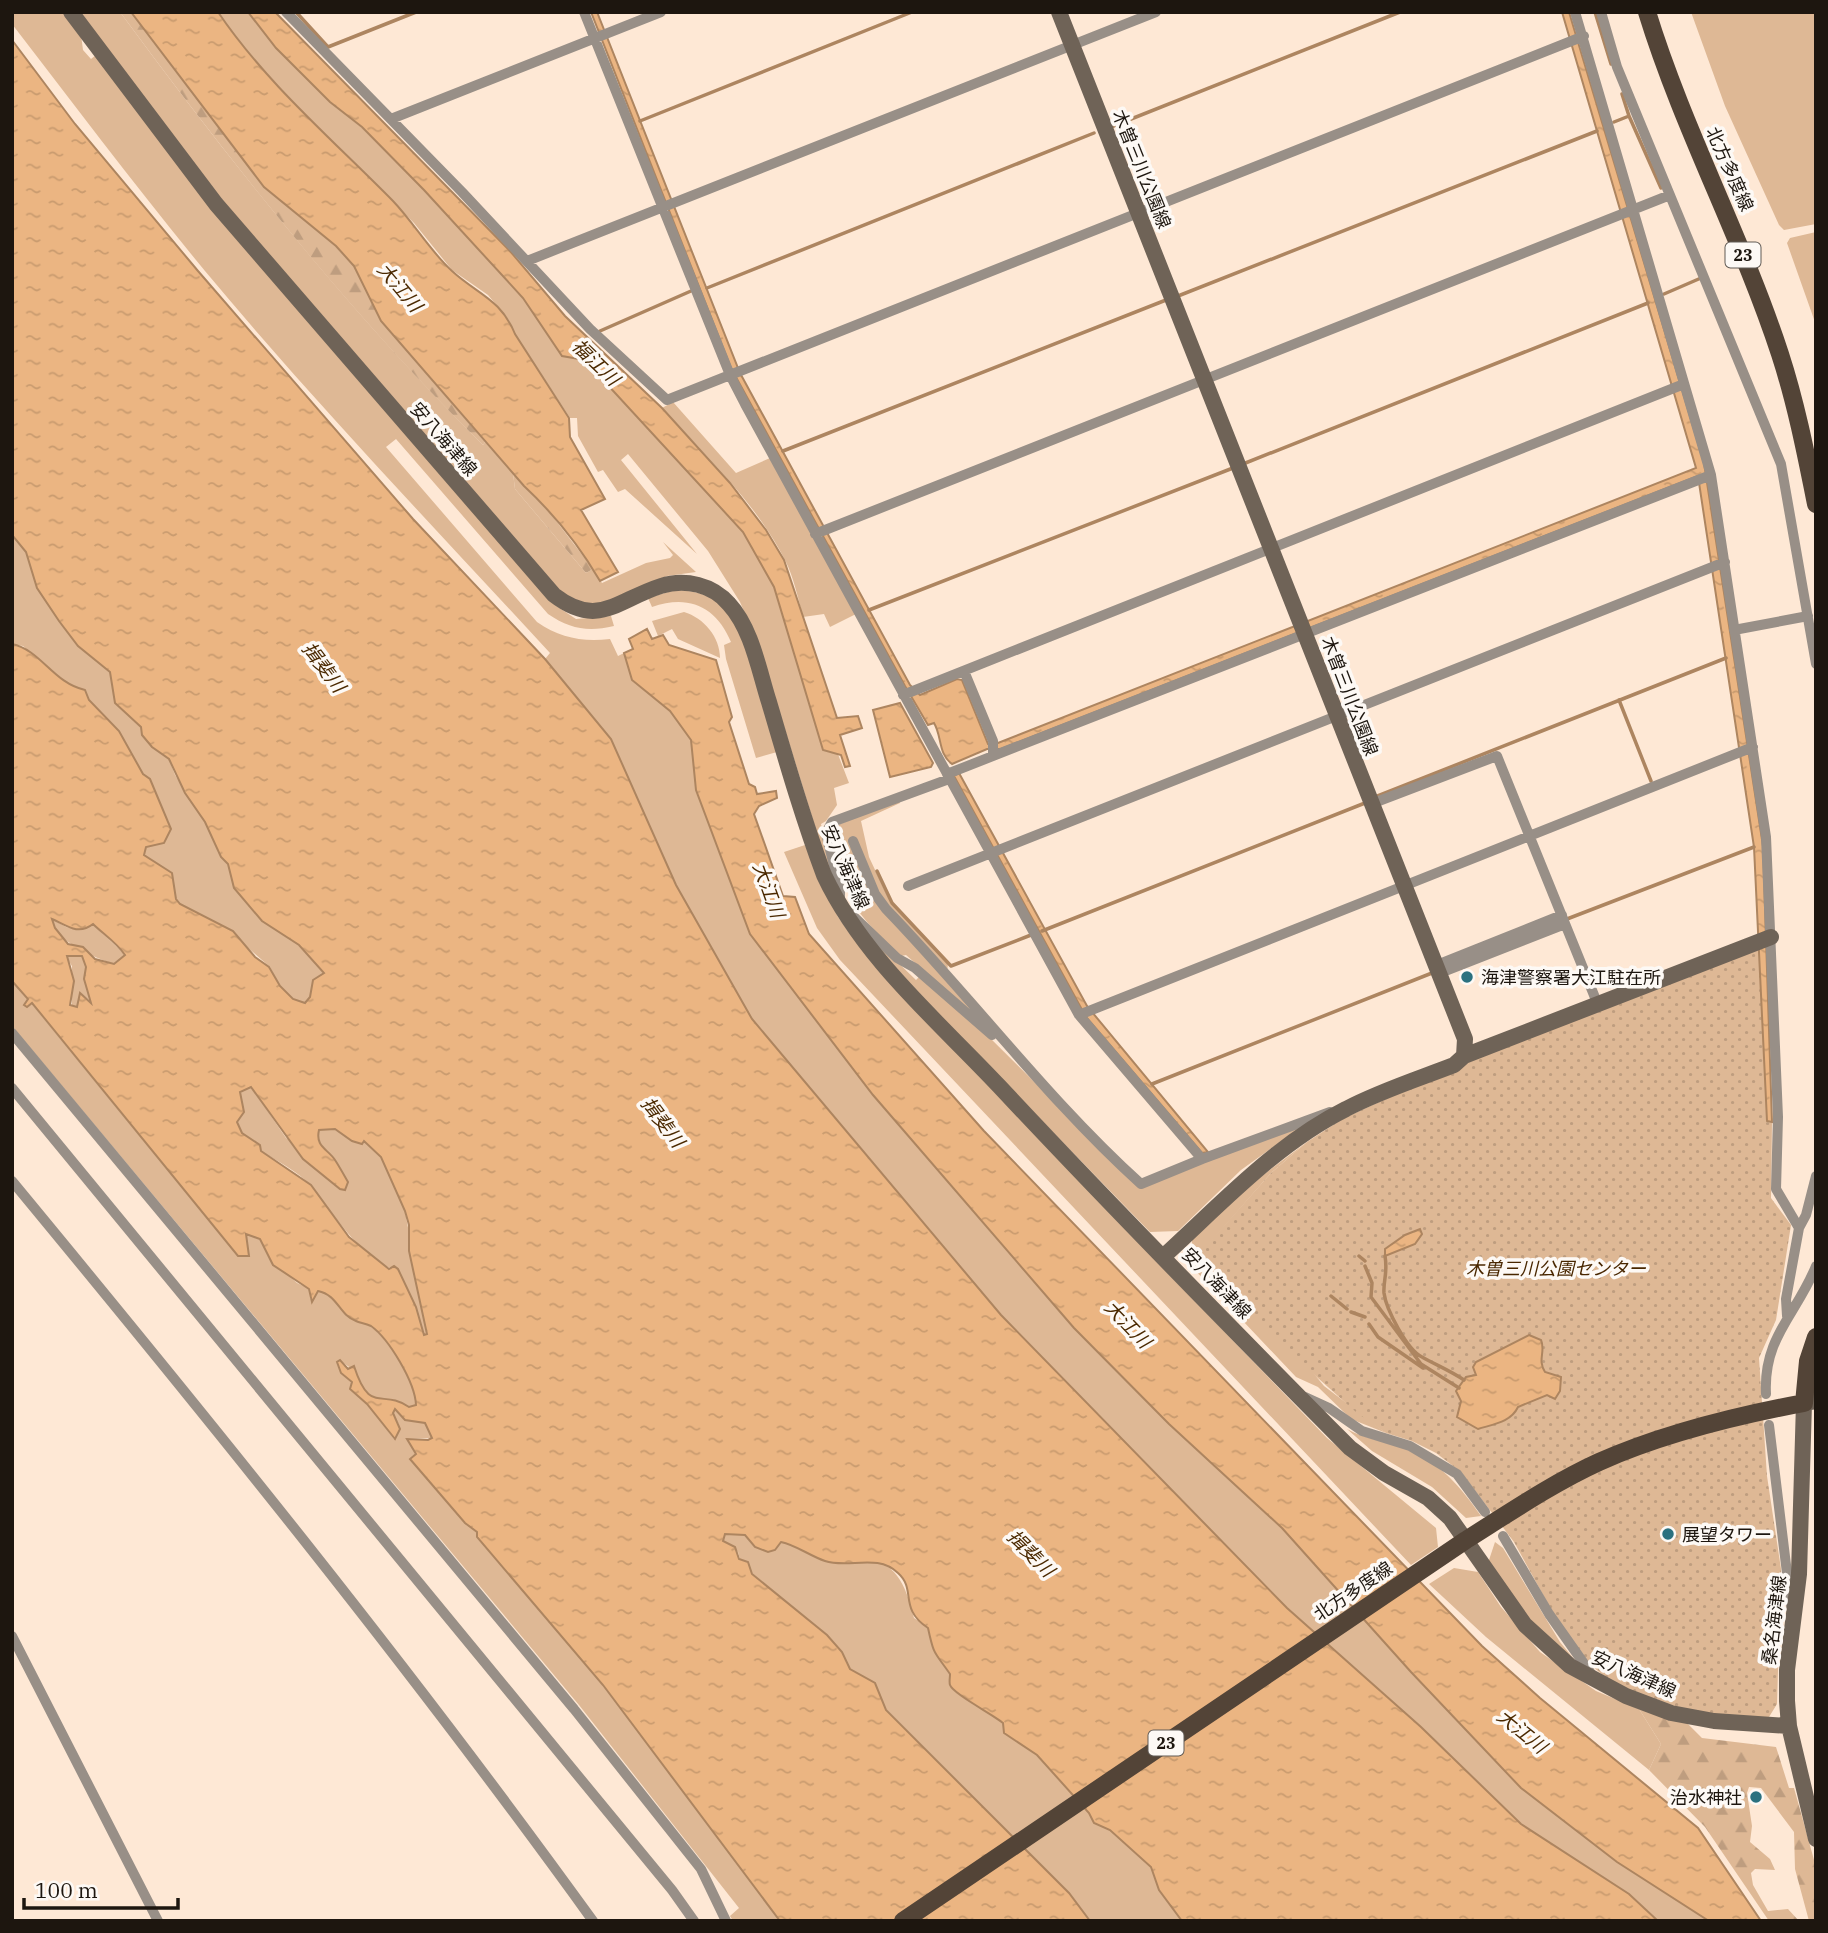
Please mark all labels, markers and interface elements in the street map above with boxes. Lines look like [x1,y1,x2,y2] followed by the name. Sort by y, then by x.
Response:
[1108,106,1176,232] street label: 木曽三川公園線
[1701,123,1759,215] street label: 北方多度線
[1726,243,1760,268] road number: 23
[372,257,429,318] water label: 大江川
[567,334,626,392] water label: 福江川
[406,397,482,481] street label: 安八海津線
[1317,633,1383,759] street label: 木曽三川公園線
[297,637,352,699] water label: 揖斐川
[817,821,875,913] street label: 安八海津線
[748,859,791,923] water label: 大江川
[1481,966,1661,989] place label: 海津警察署大江駐在所
[1459,969,1475,985] marker: 海津警察署大江駐在所
[636,1092,691,1154] water label: 揖斐川
[1177,1243,1257,1323] street label: 安八海津線
[1466,1257,1647,1280] park label: 木曽三川公園センター
[1100,1295,1158,1354] water label: 大江川
[1682,1523,1772,1546] place label: 展望タワー
[1002,1524,1061,1583] water label: 揖斐川
[1660,1526,1676,1542] marker: 展望タワー
[1309,1556,1397,1626] street label: 北方多度線
[1757,1574,1791,1666] street label: 桑名海津線
[1588,1645,1680,1703] street label: 安八海津線
[1492,1704,1553,1760] water label: 大江川
[1148,1730,1184,1756] road number: 23
[1670,1786,1742,1809] place label: 治水神社
[1748,1789,1764,1805] marker: 治水神社
[24,1867,178,1911] scale bar
[35,1876,98,1904] text: 100 m

